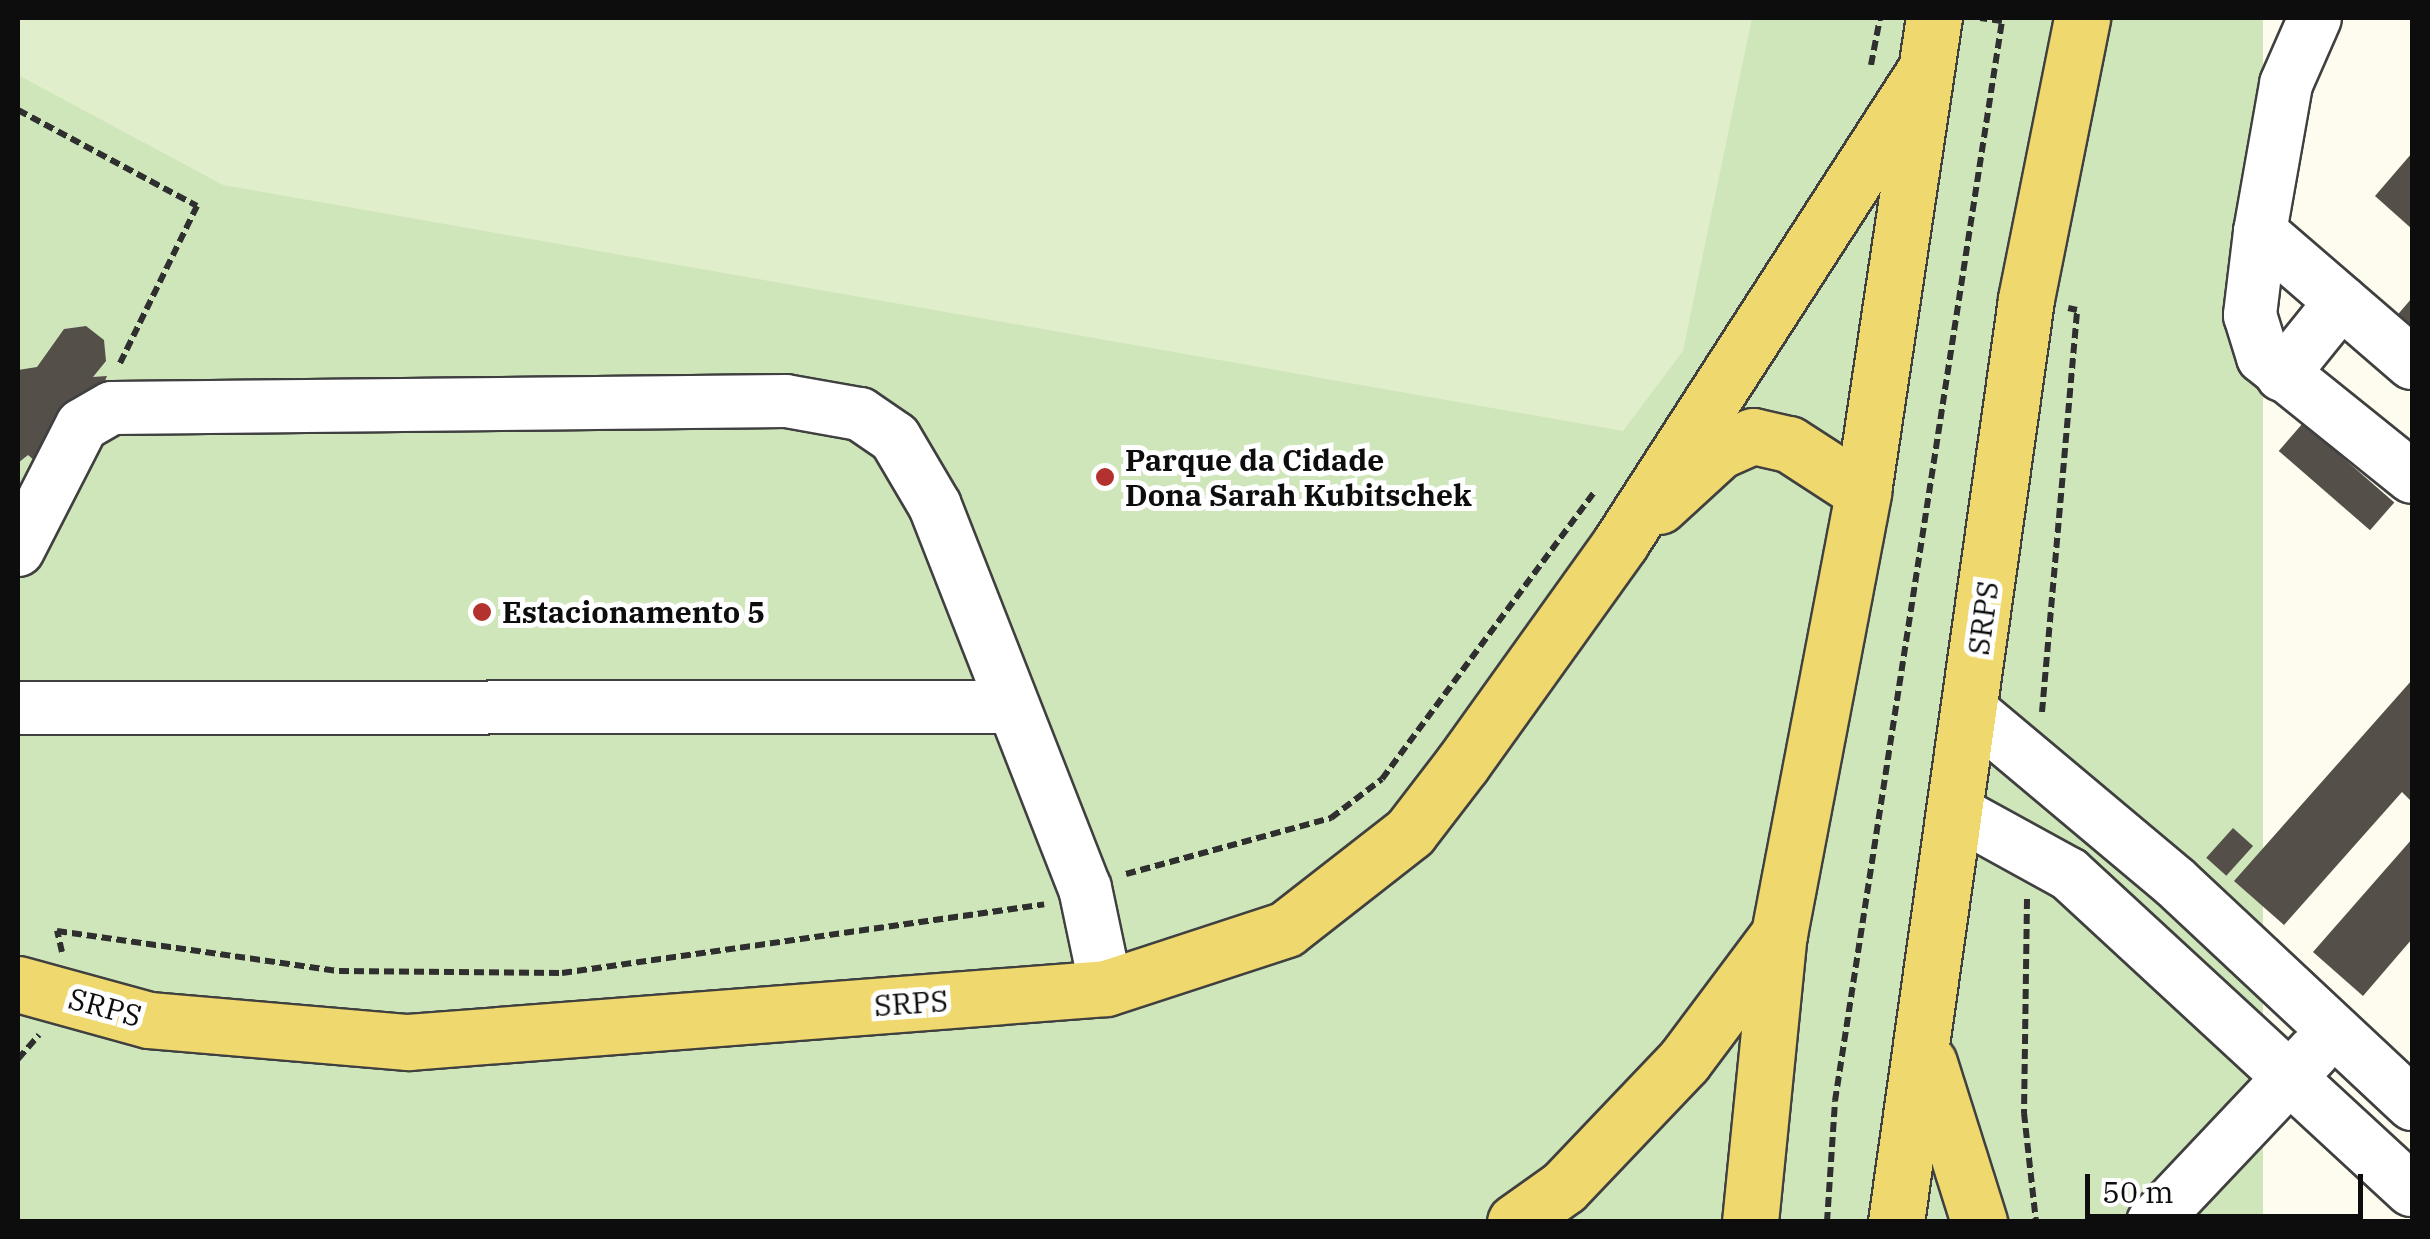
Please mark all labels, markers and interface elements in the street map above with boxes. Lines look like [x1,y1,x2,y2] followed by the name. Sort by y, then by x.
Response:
[1125,442,1472,512] place label: Parque da Cidade Dona Sarah Kubitschek
[1094,466,1116,488] marker: Parque da Cidade Dona Sarah Kubitschek
[1960,579,2006,657] street label: SRPS
[502,594,765,630] place label: Estacionamento 5
[471,601,493,623] marker: Estacionamento 5
[65,980,145,1034] street label: SRPS
[873,982,949,1024] street label: SRPS
[2090,1154,2368,1216] scale bar
[2102,1172,2174,1211] text: 50 m

